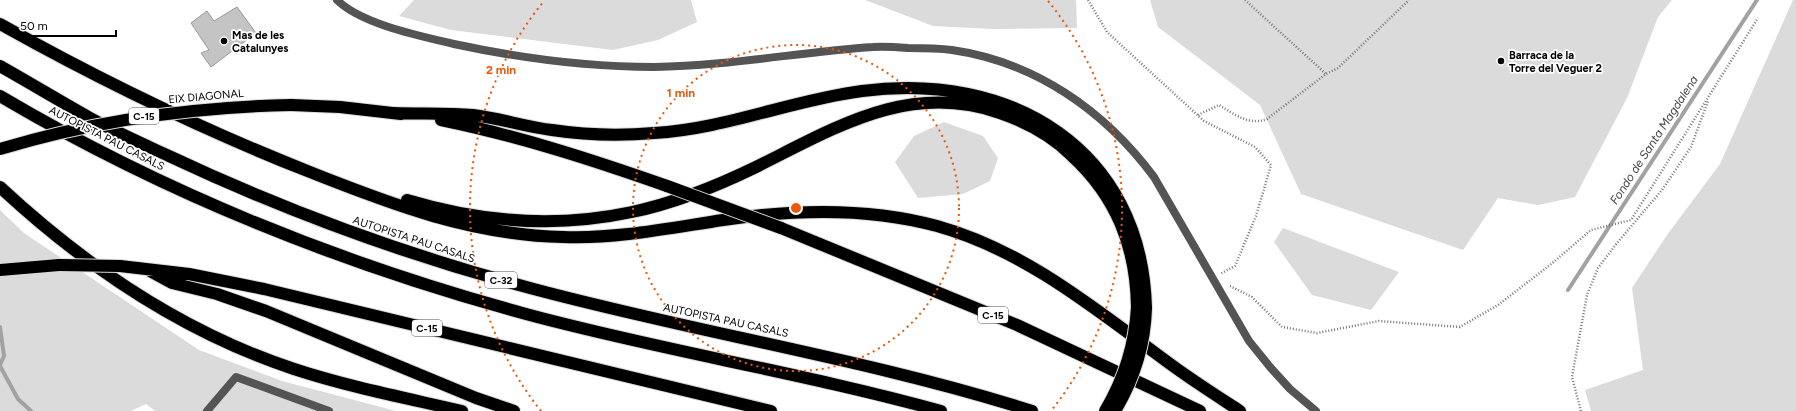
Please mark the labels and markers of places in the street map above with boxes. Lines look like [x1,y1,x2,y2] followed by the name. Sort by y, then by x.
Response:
[232,29,288,55] place label: Mas de les Catalunyes
[219,36,229,46] marker: Mas de les Catalunyes
[1509,49,1602,75] place label: Barraca de la Torre del Veguer 2
[1496,56,1506,66] marker: Barraca de la Torre del Veguer 2
[789,201,803,215] centre of rings

